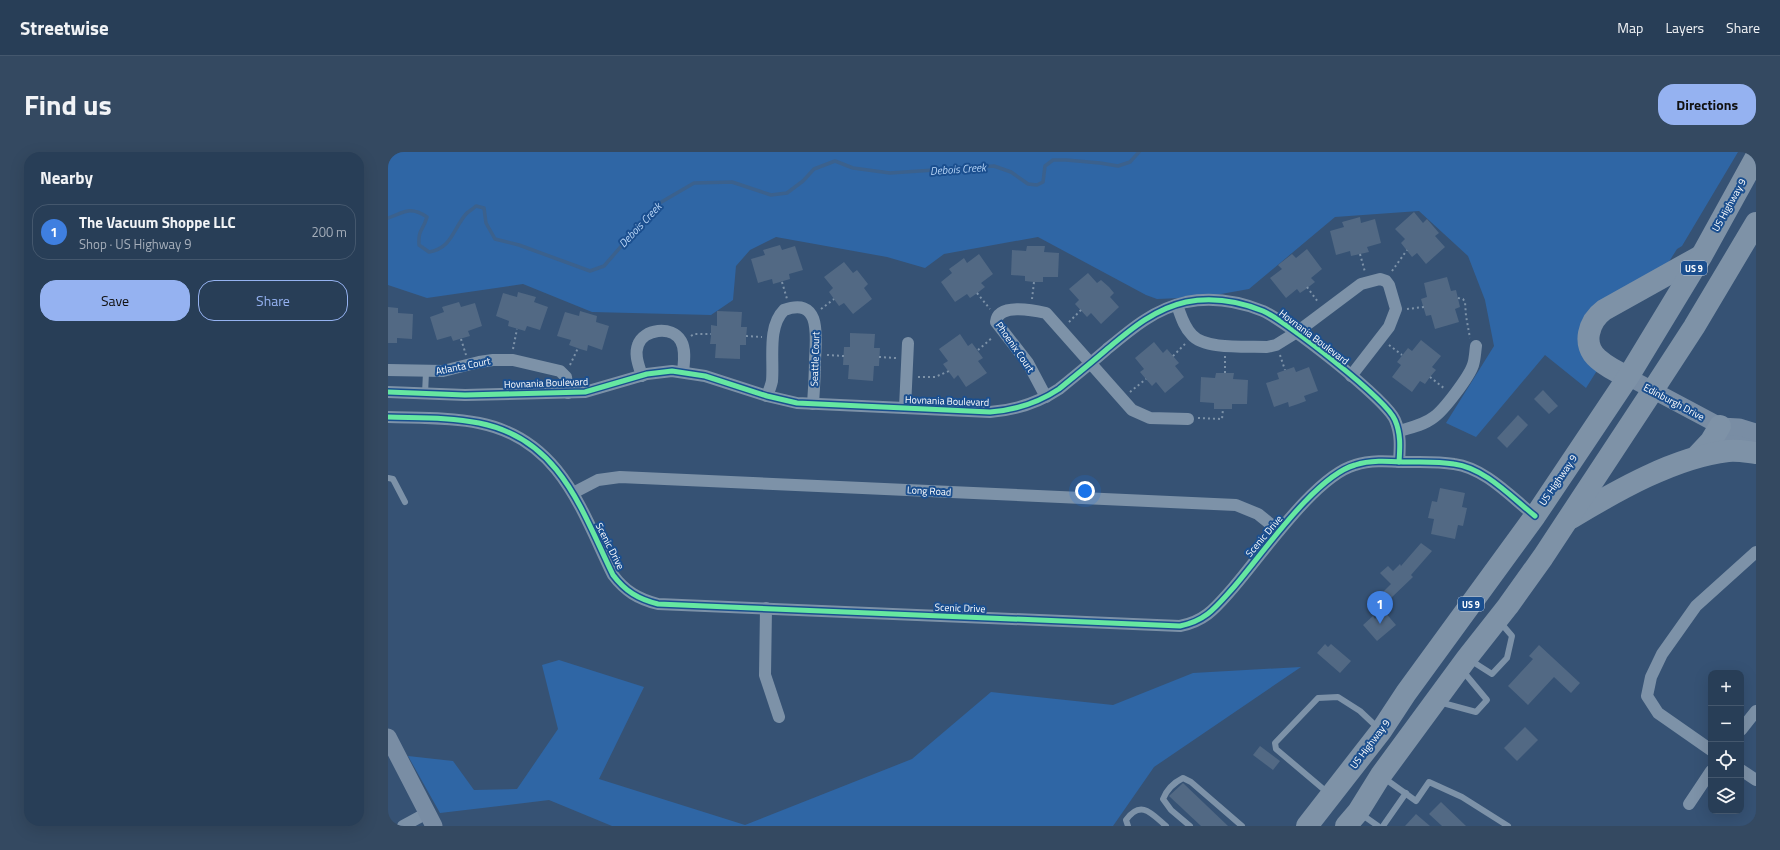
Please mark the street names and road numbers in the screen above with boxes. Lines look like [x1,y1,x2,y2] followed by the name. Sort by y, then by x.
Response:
[1708,175,1750,234] street label: US Highway 9
[1681,261,1707,275] road number: US 9
[1276,306,1352,368] street label: Hovnania Boulevard
[992,319,1038,376] street label: Phoenix Court
[807,331,823,387] street label: Seattle Court
[434,353,492,379] street label: Atlanta Court
[504,374,588,392] street label: Hovnania Boulevard
[1641,380,1707,424] street label: Edinburgh Drive
[905,392,989,410] street label: Hovnania Boulevard
[1535,451,1581,508] street label: US Highway 9
[906,482,952,500] street label: Long Road
[1242,512,1286,560] street label: Scenic Drive
[592,520,628,572] street label: Scenic Drive
[1458,597,1484,611] road number: US 9
[934,600,986,616] street label: Scenic Drive
[1346,716,1394,772] street label: US Highway 9

